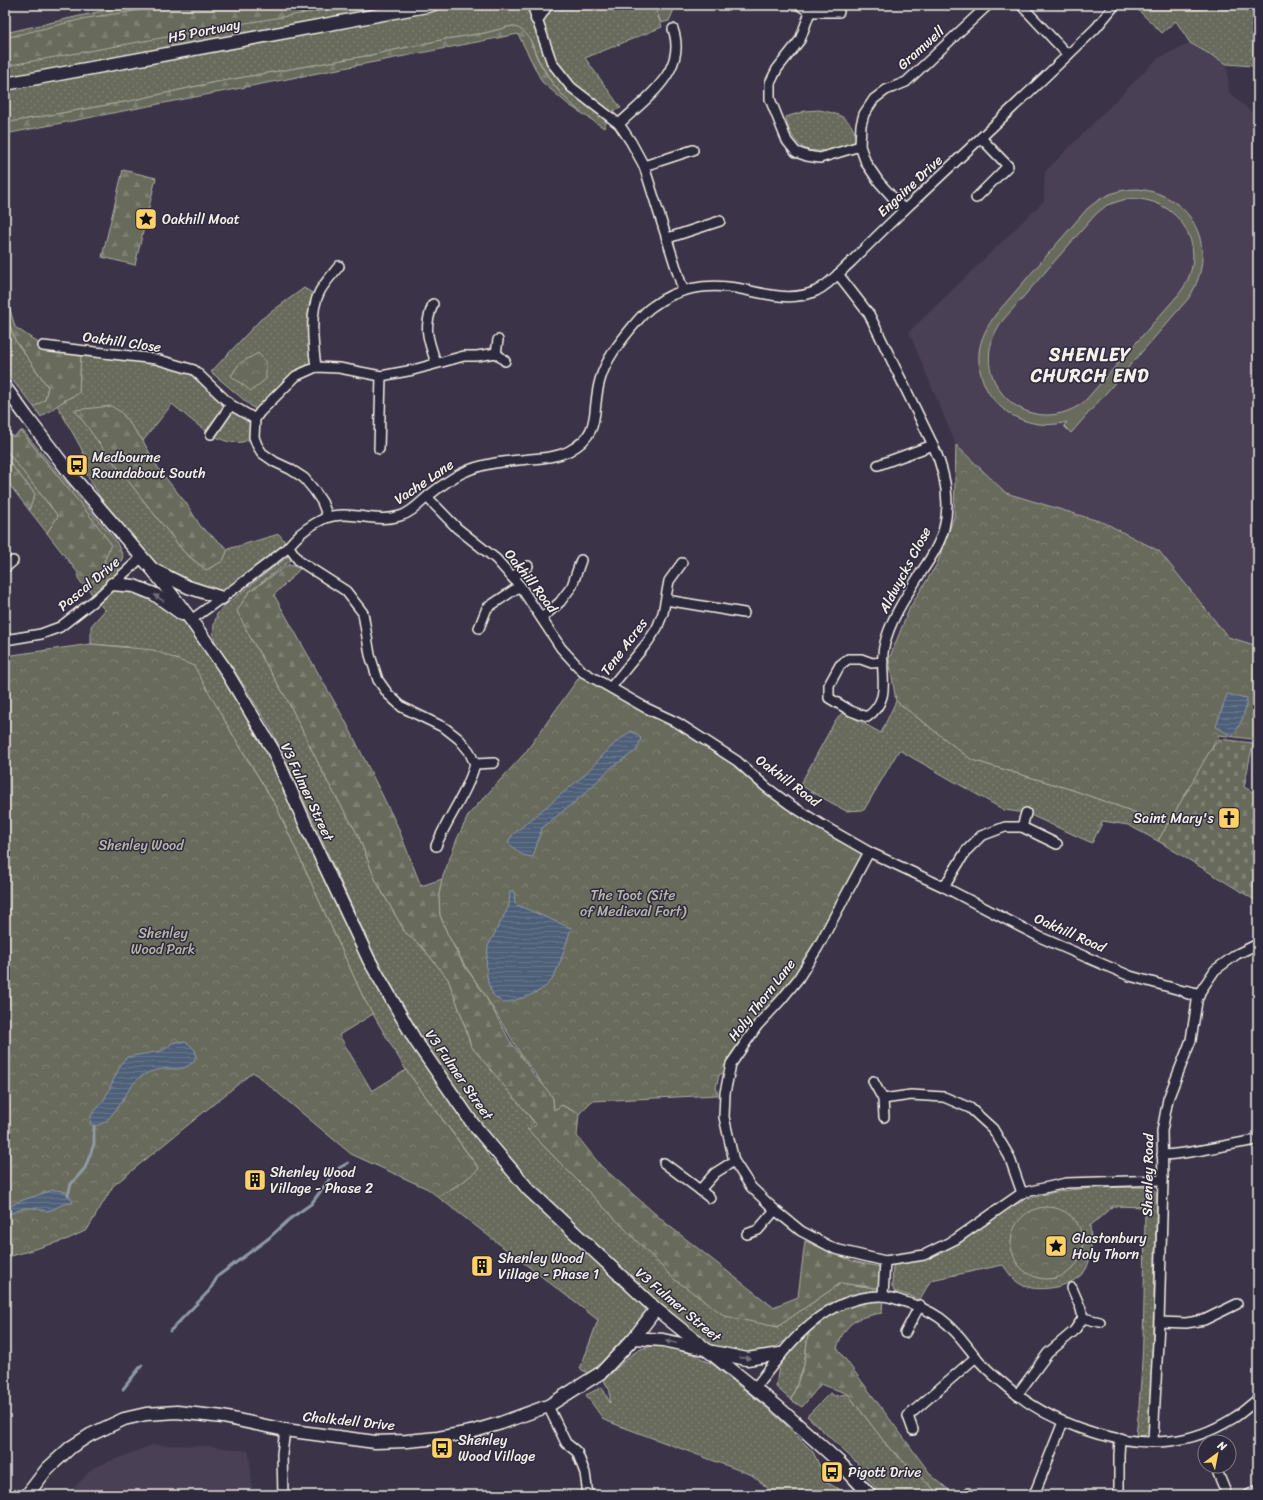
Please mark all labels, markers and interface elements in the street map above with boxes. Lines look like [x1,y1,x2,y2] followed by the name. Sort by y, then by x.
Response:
[166,12,243,50] street label: H5 Portway
[891,19,951,76] street label: Gramwell
[871,149,949,223] street label: Engaine Drive
[133,206,159,232] place icon: Oakhill Moat
[162,207,240,232] place label: Oakhill Moat
[81,324,163,360] street label: Oakhill Close
[1030,339,1150,392] district label: SHENLEY CHURCH END
[92,445,206,486] place label: Medbourne Roundabout South
[64,452,90,478] bus stop icon: Medbourne Roundabout South
[389,453,459,511] street label: Vache Lane
[871,522,938,619] street label: Aldwycks Close
[498,543,565,620] street label: Oakhill Road
[52,550,126,618] street label: Pascal Drive
[154,594,165,602] one-way arrow
[594,612,655,681] street label: Tene Acres
[273,739,341,847] street label: V3 Fulmer Street
[750,748,827,815] street label: Oakhill Road
[1216,805,1242,831] church icon: Saint Mary's
[1133,806,1215,831] place label: Saint Mary's
[98,833,185,858] park label: Shenley Wood
[580,883,687,924] park label: The Toot (Site of Medieval Fort)
[1030,906,1111,961] street label: Oakhill Road
[131,921,195,962] park label: Shenley Wood Park
[722,953,802,1047] street label: Holy Thorn Lane
[418,1024,501,1127] street label: V3 Fulmer Street
[1135,1132,1161,1217] street label: Shenley Road
[270,1160,373,1201] place label: Shenley Wood Village - Phase 2
[242,1167,268,1193] building icon: Shenley Wood Village - Phase 2
[1072,1226,1147,1267] place label: Glastonbury Holy Thorn
[1043,1233,1069,1259] place icon: Glastonbury Holy Thorn
[498,1246,599,1287] place label: Shenley Wood Village - Phase 1
[469,1253,495,1279] building icon: Shenley Wood Village - Phase 1
[629,1261,728,1350] street label: V3 Fulmer Street
[665,1338,677,1344] one-way arrow
[739,1354,751,1361] one-way arrow
[302,1404,396,1438] street label: Chalkdell Drive
[458,1428,536,1469] place label: Shenley Wood Village
[1197,1434,1237,1474] north arrow
[429,1435,455,1461] bus stop icon: Shenley Wood Village
[1213,1435,1231,1456] text: N
[819,1459,845,1485] bus stop icon: Pigott Drive
[848,1460,921,1485] place label: Pigott Drive

